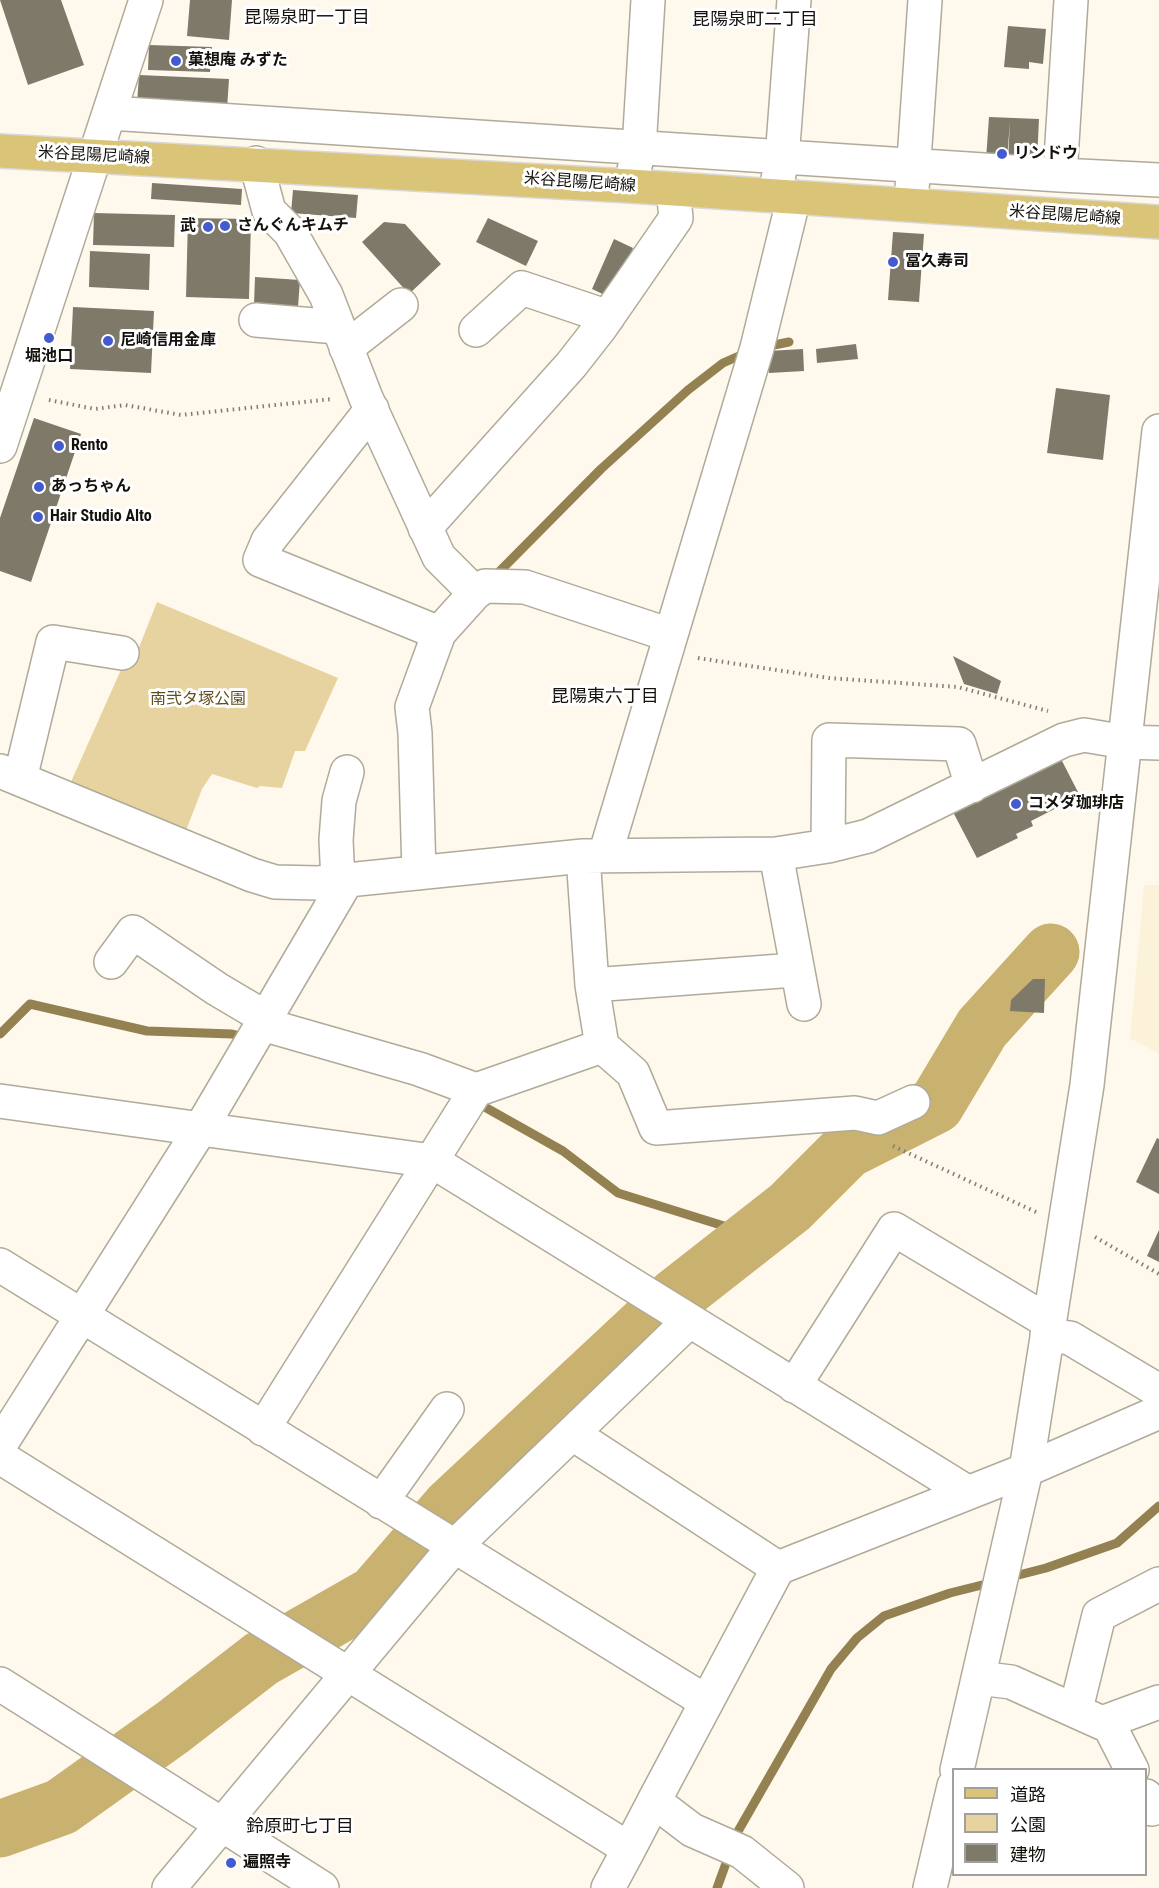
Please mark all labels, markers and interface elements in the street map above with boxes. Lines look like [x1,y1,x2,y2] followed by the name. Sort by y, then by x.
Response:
[244,7,370,29] district label: 昆陽泉町一丁目
[692,9,818,31] district label: 昆陽泉町二丁目
[188,51,288,71] place label: 菓想庵 みずた
[169,54,183,68] marker: 菓想庵 みずた
[38,143,150,169] street label: 米谷昆陽尼崎線
[1014,144,1078,164] place label: リンドウ
[995,147,1009,161] marker: リンドウ
[523,170,637,196] street label: 米谷昆陽尼崎線
[1008,203,1122,229] street label: 米谷昆陽尼崎線
[237,216,349,236] place label: さんぐんキムチ
[180,217,196,237] place label: 武
[218,219,232,233] marker: さんぐんキムチ
[201,220,215,234] marker: 武
[905,252,969,272] place label: 冨久寿司
[886,255,900,269] marker: 冨久寿司
[42,331,56,345] marker: 堀池口
[120,331,216,351] place label: 尼崎信用金庫
[101,334,115,348] marker: 尼崎信用金庫
[25,347,73,367] place label: 堀池口
[71,436,108,456] place label: Rento
[52,439,66,453] marker: Rento
[51,477,131,497] place label: あっちゃん
[32,480,46,494] marker: あっちゃん
[50,507,152,527] place label: Hair Studio Alto
[31,510,45,524] marker: Hair Studio Alto
[551,686,659,708] district label: 昆陽東六丁目
[150,690,246,710] park label: 南弐タ塚公園
[1028,794,1124,814] place label: コメダ珈琲店
[1009,797,1023,811] marker: コメダ珈琲店
[952,1768,1147,1876] legend
[1010,1784,1046,1805] text: 道路
[1010,1814,1046,1835] text: 公園
[246,1816,354,1838] district label: 鈴原町七丁目
[1010,1844,1046,1865] text: 建物
[243,1853,291,1873] place label: 遍照寺
[224,1856,238,1870] marker: 遍照寺

